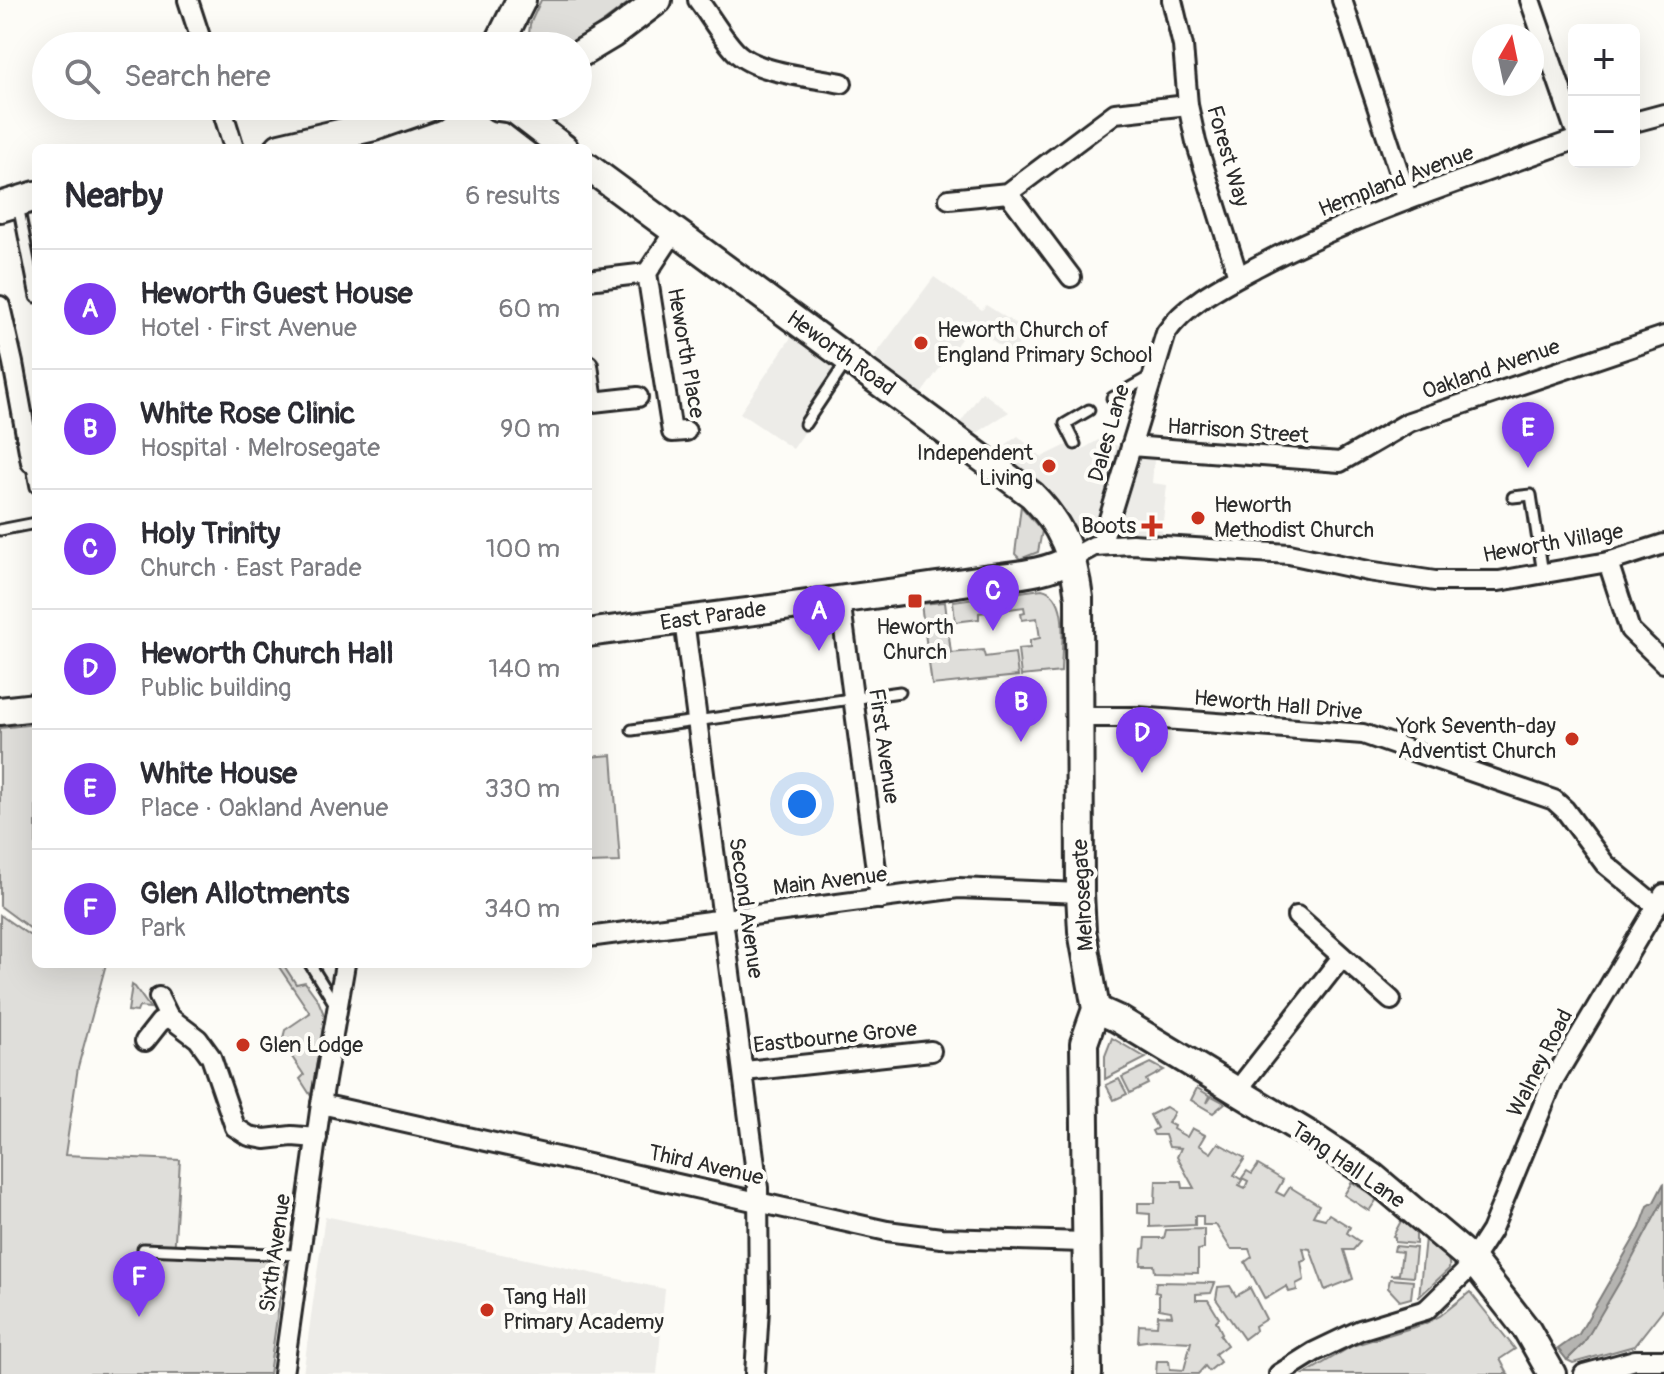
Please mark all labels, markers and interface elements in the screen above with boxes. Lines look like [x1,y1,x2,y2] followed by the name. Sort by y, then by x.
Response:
[1472,24,1544,96] north arrow
[1568,24,1640,168] map controls
[1568,24,1640,96] button: +
[32,32,592,120] search box
[60,54,104,98] icon: search
[124,58,271,95] text: Search here
[1568,96,1640,168] button: −
[1200,102,1256,210] street label: Forest Way
[1314,138,1478,223] street label: Hempland Avenue
[64,175,163,218] text: Nearby
[465,180,560,212] text: 6 results
[140,275,413,312] text: Heworth Guest House
[661,286,711,421] street label: Heworth Place
[82,293,98,325] text: A
[498,293,560,325] text: 60 m
[781,304,901,402] street label: Heworth Road
[140,312,357,344] text: Hotel · First Avenue
[937,316,1153,369] place label: Heworth Church of England Primary School
[1418,332,1564,406] street label: Oakland Avenue
[912,334,930,352] marker: Heworth Church of England Primary School
[1082,381,1136,485] street label: Dales Lane
[140,395,355,432] text: White Rose Clinic
[1502,402,1554,468] pin: E
[1166,412,1310,450] street label: Harrison Street
[83,413,97,445] text: B
[500,413,560,445] text: 90 m
[140,432,380,464] text: Hospital · Melrosegate
[917,439,1033,492] place label: Independent Living
[1040,457,1058,475] marker: Independent Living
[1214,491,1374,544] place label: Heworth Methodist Church
[1189,509,1207,527] marker: Heworth Methodist Church
[1081,512,1136,540] place label: Boots
[140,515,280,552] text: Holy Trinity
[1143,517,1161,535] marker: Boots
[1481,517,1626,569] street label: Heworth Village
[82,533,98,565] text: C
[486,533,560,565] text: 100 m
[140,552,362,584] text: Church · East Parade
[967,565,1019,631] pin: C
[793,585,845,651] pin: A
[906,592,924,610] marker: Heworth Church
[658,595,768,637] street label: East Parade
[876,613,954,666] place label: Heworth Church
[140,635,394,672] text: Heworth Church Hall
[82,653,98,685] text: D
[488,653,560,685] text: 140 m
[140,672,291,704] text: Public building
[995,676,1047,742] pin: B
[1193,684,1363,726] street label: Heworth Hall Drive
[862,687,906,806] street label: First Avenue
[1116,707,1168,773] pin: D
[1395,712,1556,765] place label: York Seventh-day Adventist Church
[1563,730,1581,748] marker: York Seventh-day Adventist Church
[140,755,297,792] text: White House
[83,773,97,805] text: E
[484,773,560,805] text: 330 m
[782,784,822,824] your location
[140,792,388,824] text: Place · Oakland Avenue
[722,836,770,980] street label: Second Avenue
[1066,838,1100,952] street label: Melrosegate
[771,860,889,902] street label: Main Avenue
[140,875,349,912] text: Glen Allotments
[82,893,98,925] text: F
[484,893,560,925] text: 340 m
[140,912,186,944] text: Park
[1501,1004,1579,1122] street label: Walney Road
[752,1014,918,1060] street label: Eastbourne Grove
[259,1031,363,1059] place label: Glen Lodge
[234,1036,252,1054] marker: Glen Lodge
[1285,1115,1411,1215] street label: Tang Hall Lane
[646,1138,766,1192] street label: Third Avenue
[253,1192,297,1314] street label: Sixth Avenue
[113,1251,165,1317] pin: F
[503,1283,664,1336] place label: Tang Hall Primary Academy
[478,1301,496,1319] marker: Tang Hall Primary Academy

